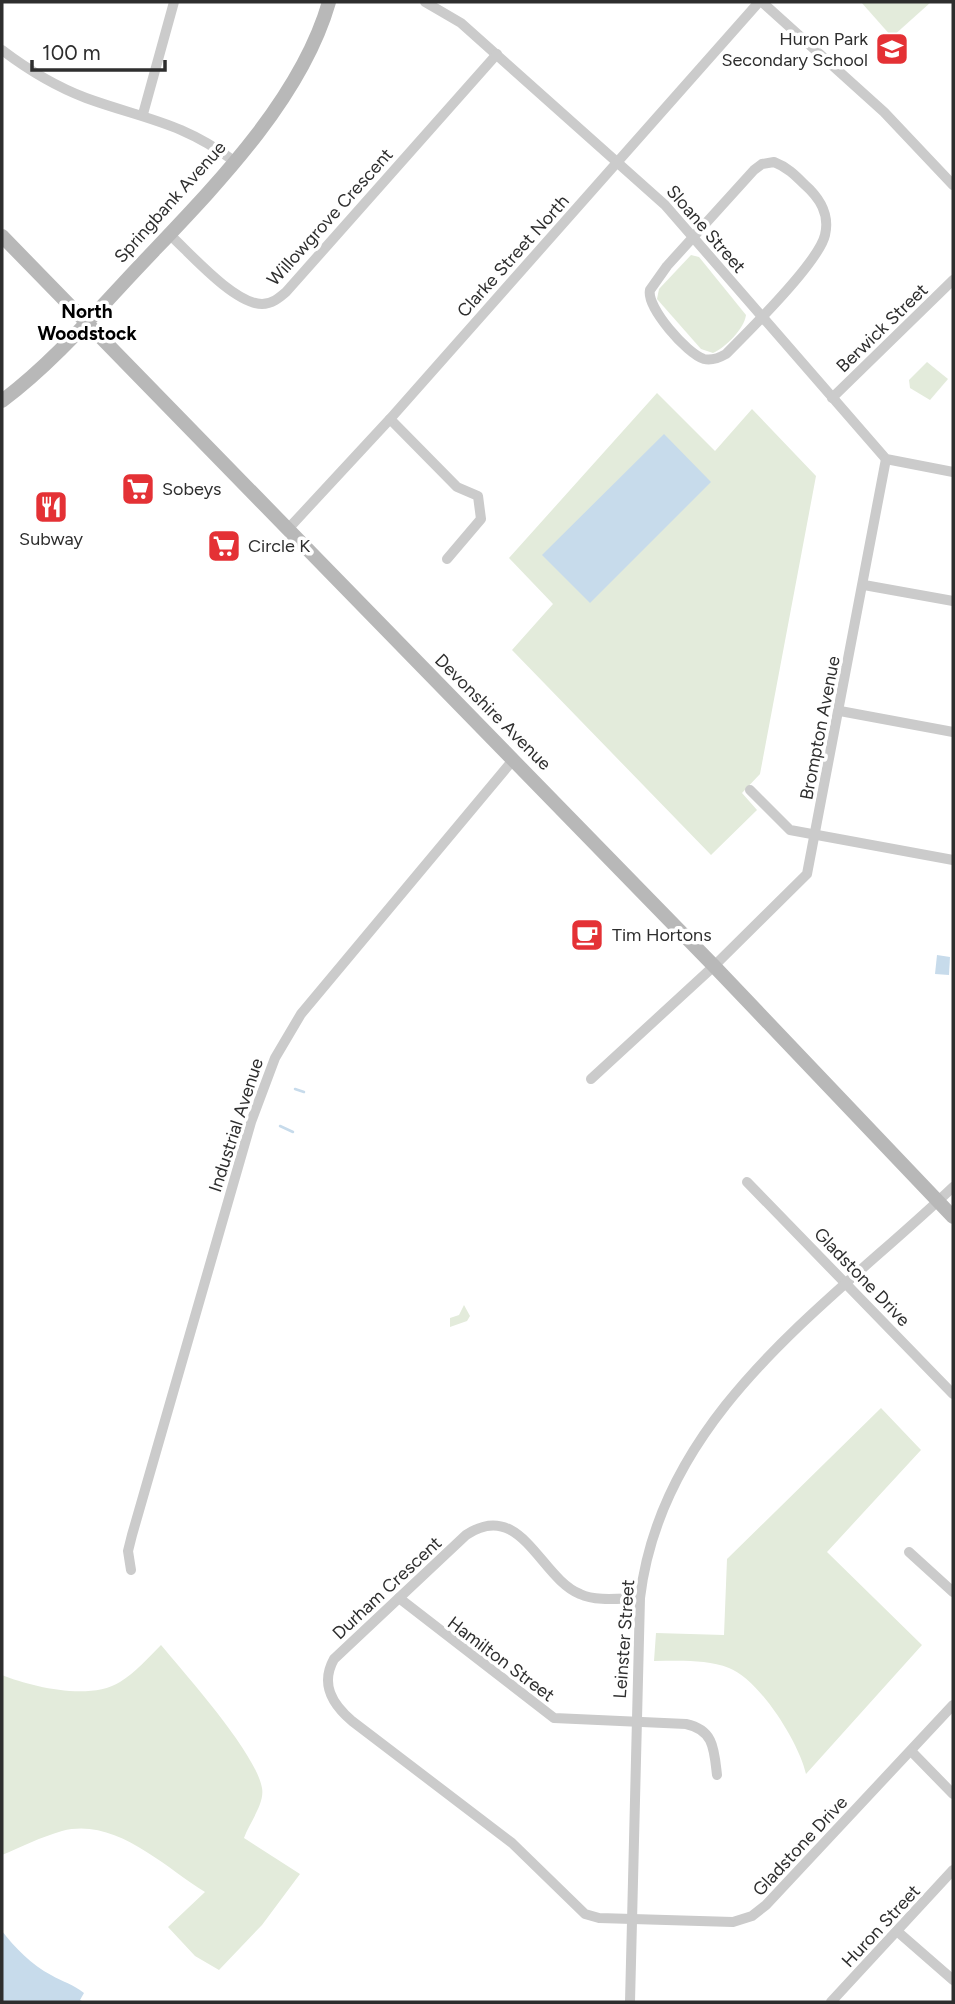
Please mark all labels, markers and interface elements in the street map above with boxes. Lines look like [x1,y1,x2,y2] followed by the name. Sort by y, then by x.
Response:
[32,28,164,72] scale bar
[721,28,868,71] place label: Huron Park Secondary School
[873,30,911,68] school or university icon: Huron Park Secondary School
[42,40,101,65] text: 100 m
[110,136,231,267] street label: Springbank Avenue
[262,144,398,290] street label: Willowgrove Crescent
[662,181,750,278] street label: Sloane Street
[452,190,574,322] street label: Clarke Street North
[832,279,932,377] street label: Berwick Street
[37,300,137,345] district label: North Woodstock
[119,470,157,508] supermarket icon: Sobeys
[162,478,221,500] place label: Sobeys
[32,488,70,526] restaurant icon: Subway
[205,527,243,565] supermarket icon: Circle K
[19,528,83,550] place label: Subway
[248,535,310,557] place label: Circle K
[430,649,556,775] street label: Devonshire Avenue
[795,654,845,802] street label: Brompton Avenue
[568,916,606,954] cafe icon: Tim Hortons
[612,924,712,946] place label: Tim Hortons
[204,1055,268,1195] street label: Industrial Avenue
[809,1223,915,1331] street label: Gladstone Drive
[328,1532,446,1644] street label: Durham Crescent
[609,1579,639,1699] street label: Leinster Street
[443,1612,559,1706] street label: Hamilton Street
[748,1791,852,1901] street label: Gladstone Drive
[837,1880,925,1972] street label: Huron Street

